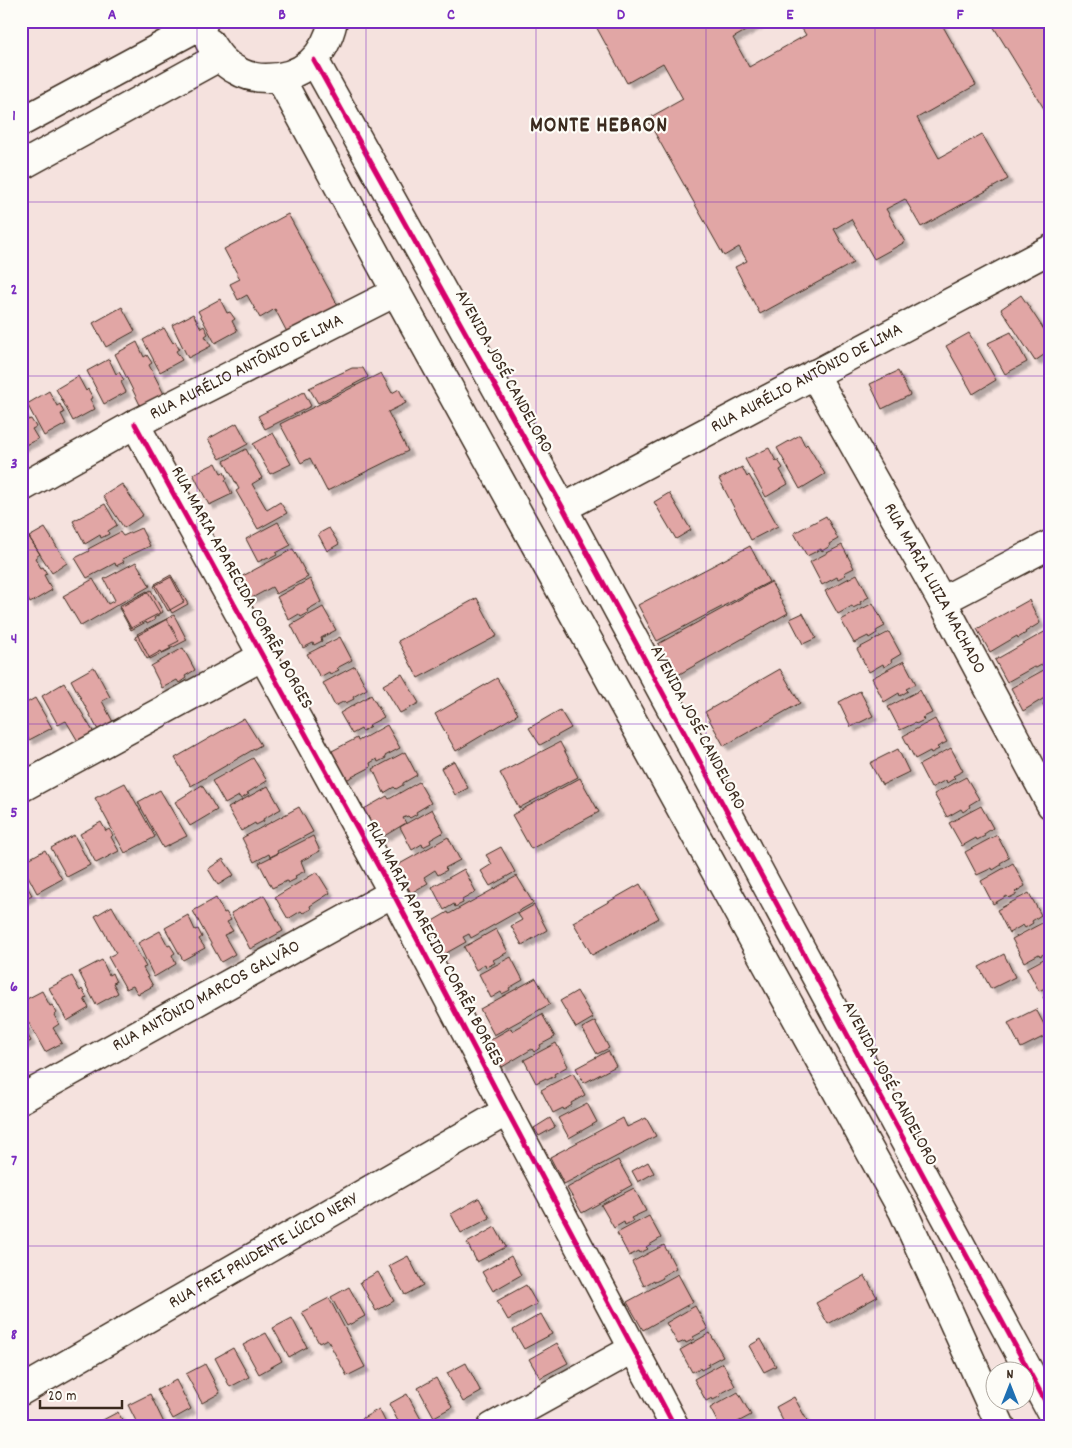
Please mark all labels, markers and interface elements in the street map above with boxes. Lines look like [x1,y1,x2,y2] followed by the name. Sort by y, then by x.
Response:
[108,4,117,27] text: A
[278,4,286,27] text: B
[447,4,455,27] text: C
[617,4,626,27] text: D
[786,4,794,27] text: E
[956,4,964,27] text: F
[12,105,16,128] text: 1
[530,111,668,142] district label: MONTE HEBRON
[11,279,18,302] text: 2
[448,286,558,458] street label: AVENIDA JOSÉ CANDELORO
[146,308,348,427] street label: RUA AURÉLIO ANTÔNIO DE LIMA
[706,317,907,440] street label: RUA AURÉLIO ANTÔNIO DE LIMA
[10,453,18,476] text: 3
[164,462,318,714] street label: RUA MARIA APARECIDA CORRÊA BORGES
[877,499,991,679] street label: RUA MARIA LUIZA MACHADO
[11,628,17,651] text: 4
[643,641,751,815] street label: AVENIDA JOSÉ CANDELORO
[10,802,18,825] text: 5
[359,817,509,1071] street label: RUA MARIA APARECIDA CORRÊA BORGES
[108,934,305,1058] street label: RUA ANTÔNIO MARCOS GALVÃO
[10,976,18,999] text: 6
[835,997,943,1171] street label: AVENIDA JOSÉ CANDELORO
[11,1150,17,1173] text: 7
[164,1186,364,1316] street label: RUA FREI PRUDENTE LÚCIO NERY
[11,1324,18,1347] text: 8
[984,1360,1034,1410] north arrow
[1007,1365,1014,1385] text: N
[40,1378,122,1410] scale bar
[48,1386,76,1408] text: 20 m

